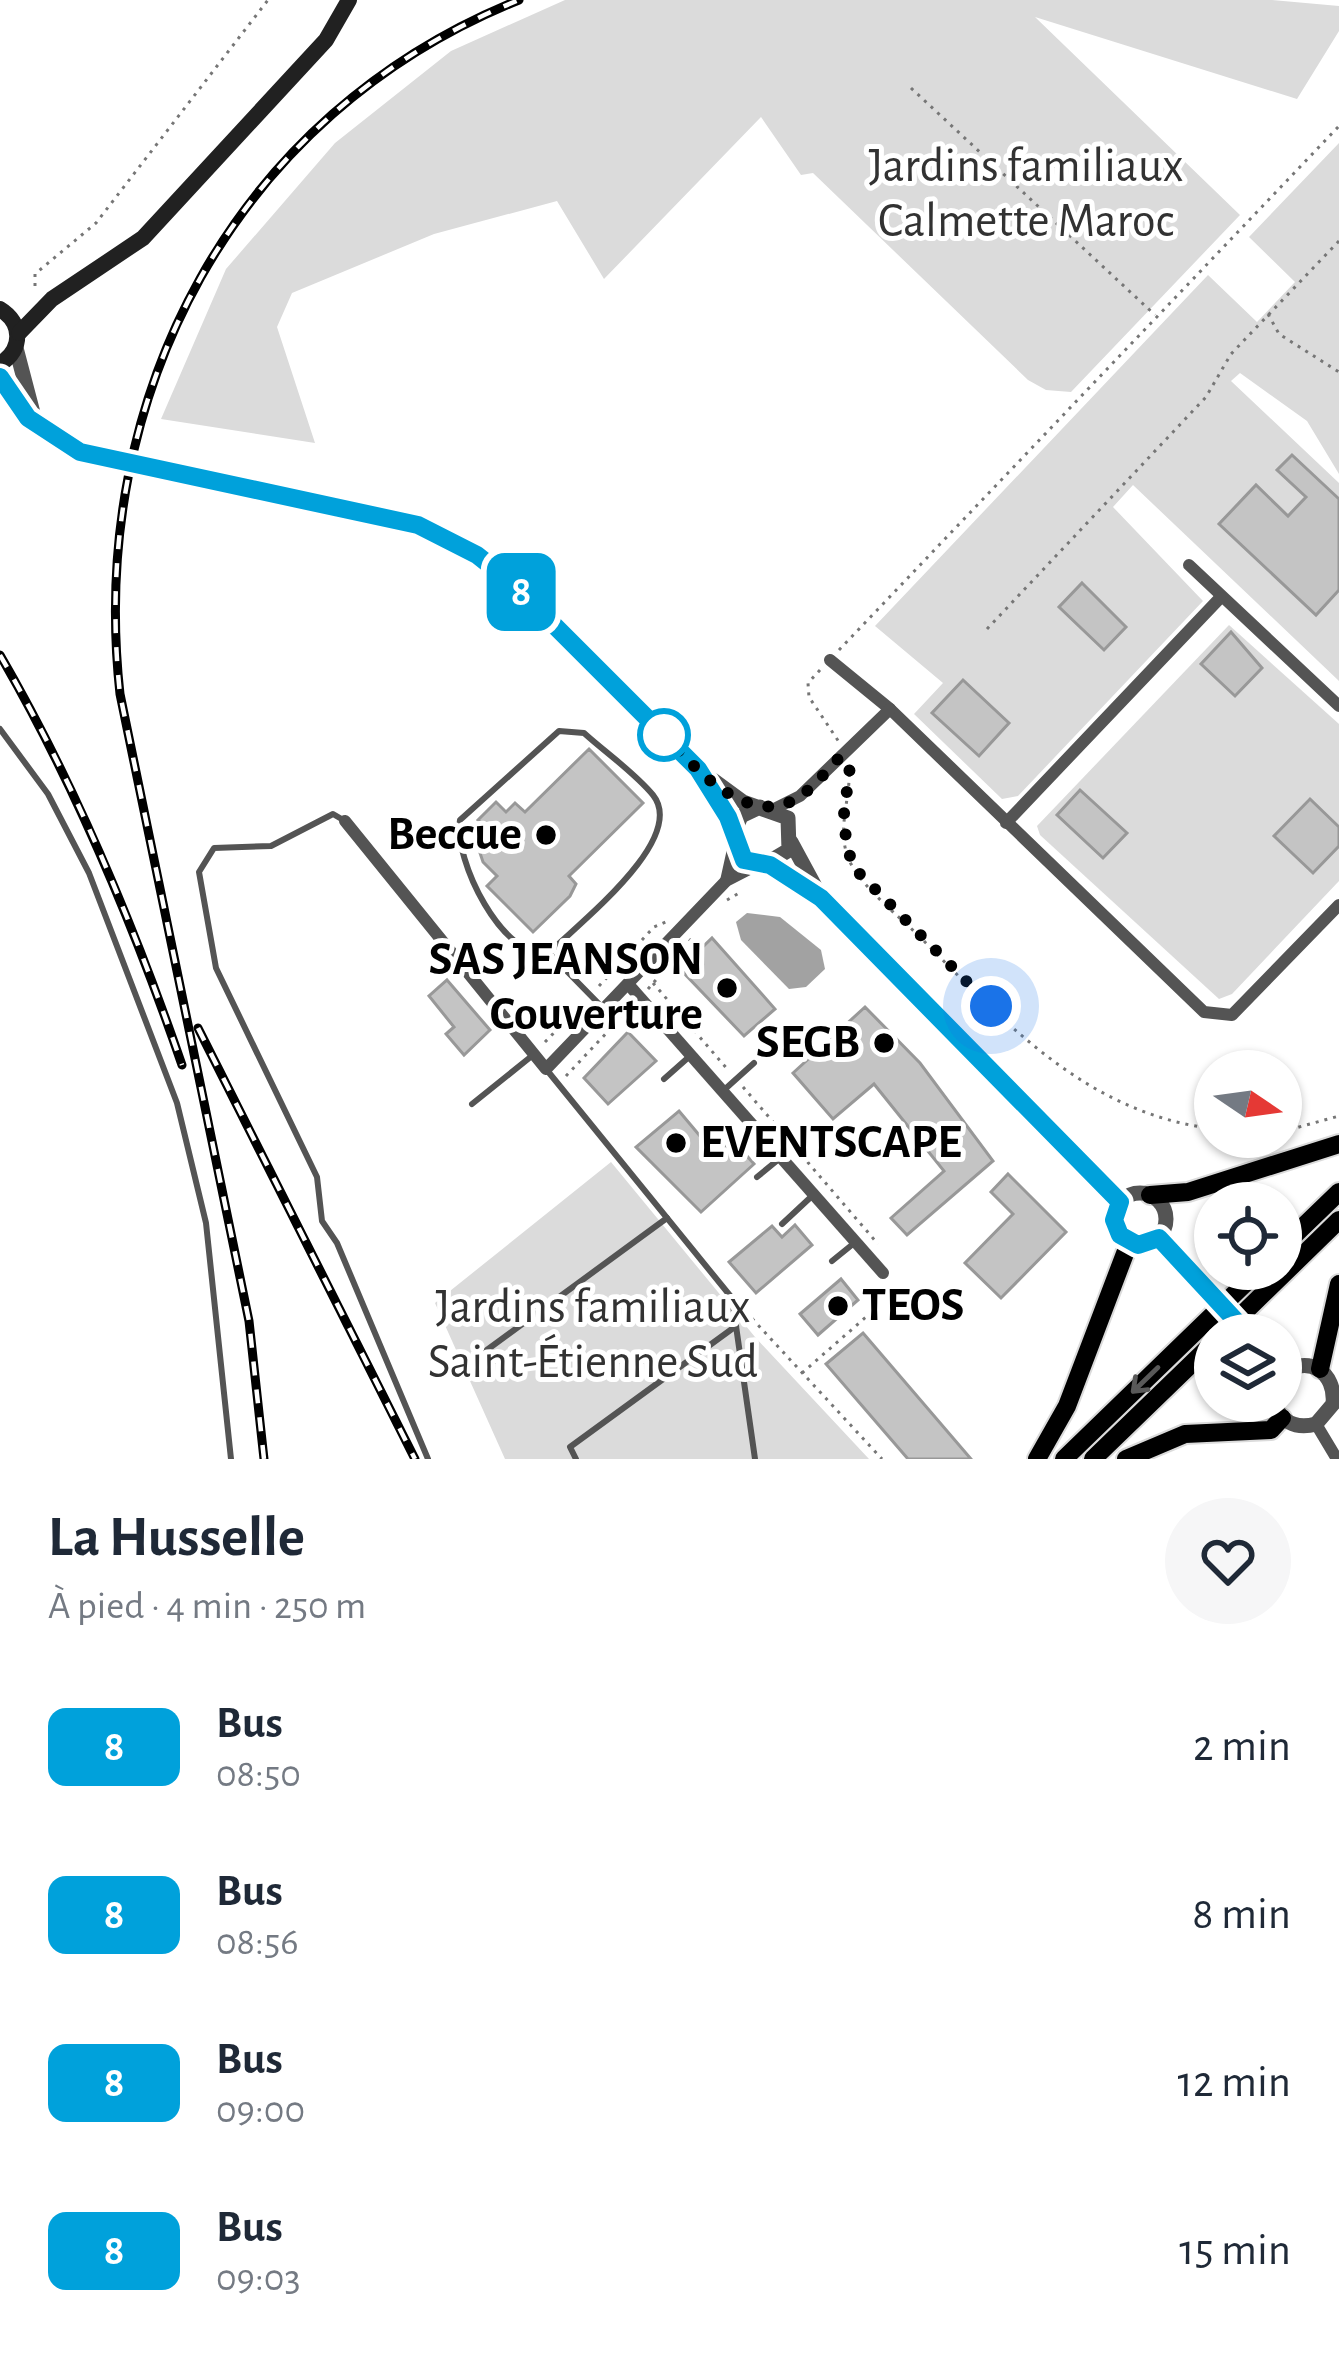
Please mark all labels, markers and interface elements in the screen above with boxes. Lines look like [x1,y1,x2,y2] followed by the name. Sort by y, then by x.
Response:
[869,143,1184,246] park label: Jardins familiaux Calmette Maroc
[482,553,560,631] line badge: 8
[511,571,531,613] text: 8
[639,710,689,760] unlabelled marker
[387,811,522,859] place label: Beccue
[533,822,559,848] marker: Beccue
[429,936,703,1039] place label: SAS JEANSON Couverture
[714,975,740,1001] marker: SAS JEANSON Couverture
[961,976,1021,1036] your location
[756,1019,860,1067] place label: SEGB
[871,1030,897,1056] marker: SEGB
[1194,1050,1302,1158] north arrow
[1194,1050,1302,1422] map controls
[700,1119,962,1167] place label: EVENTSCAPE
[663,1130,689,1156] marker: EVENTSCAPE
[1194,1182,1302,1290] button: locate
[862,1282,965,1330] place label: TEOS
[428,1284,758,1387] park label: Jardins familiaux Saint-Étienne Sud
[825,1293,851,1319] marker: TEOS
[1194,1314,1302,1422] button: layers
[1131,1365,1161,1393] one-way arrow
[1165,1498,1291,1624] button: heart
[48,1509,305,1566] text: La Husselle
[48,1587,366,1626] text: À pied · 4 min · 250 m
[216,1701,283,1746] text: Bus
[1193,1724,1291,1769] text: 2 min
[104,1726,124,1768] text: 8
[216,1755,301,1794] text: 08:50
[216,1869,283,1914] text: Bus
[1192,1892,1291,1937] text: 8 min
[104,1894,124,1936] text: 8
[216,1923,299,1962] text: 08:56
[216,2037,283,2082] text: Bus
[1178,2060,1291,2105] text: 12 min
[104,2062,124,2104] text: 8
[216,2091,305,2130] text: 09:00
[216,2205,283,2250] text: Bus
[1179,2228,1291,2273] text: 15 min
[104,2230,124,2272] text: 8
[216,2259,301,2298] text: 09:03

